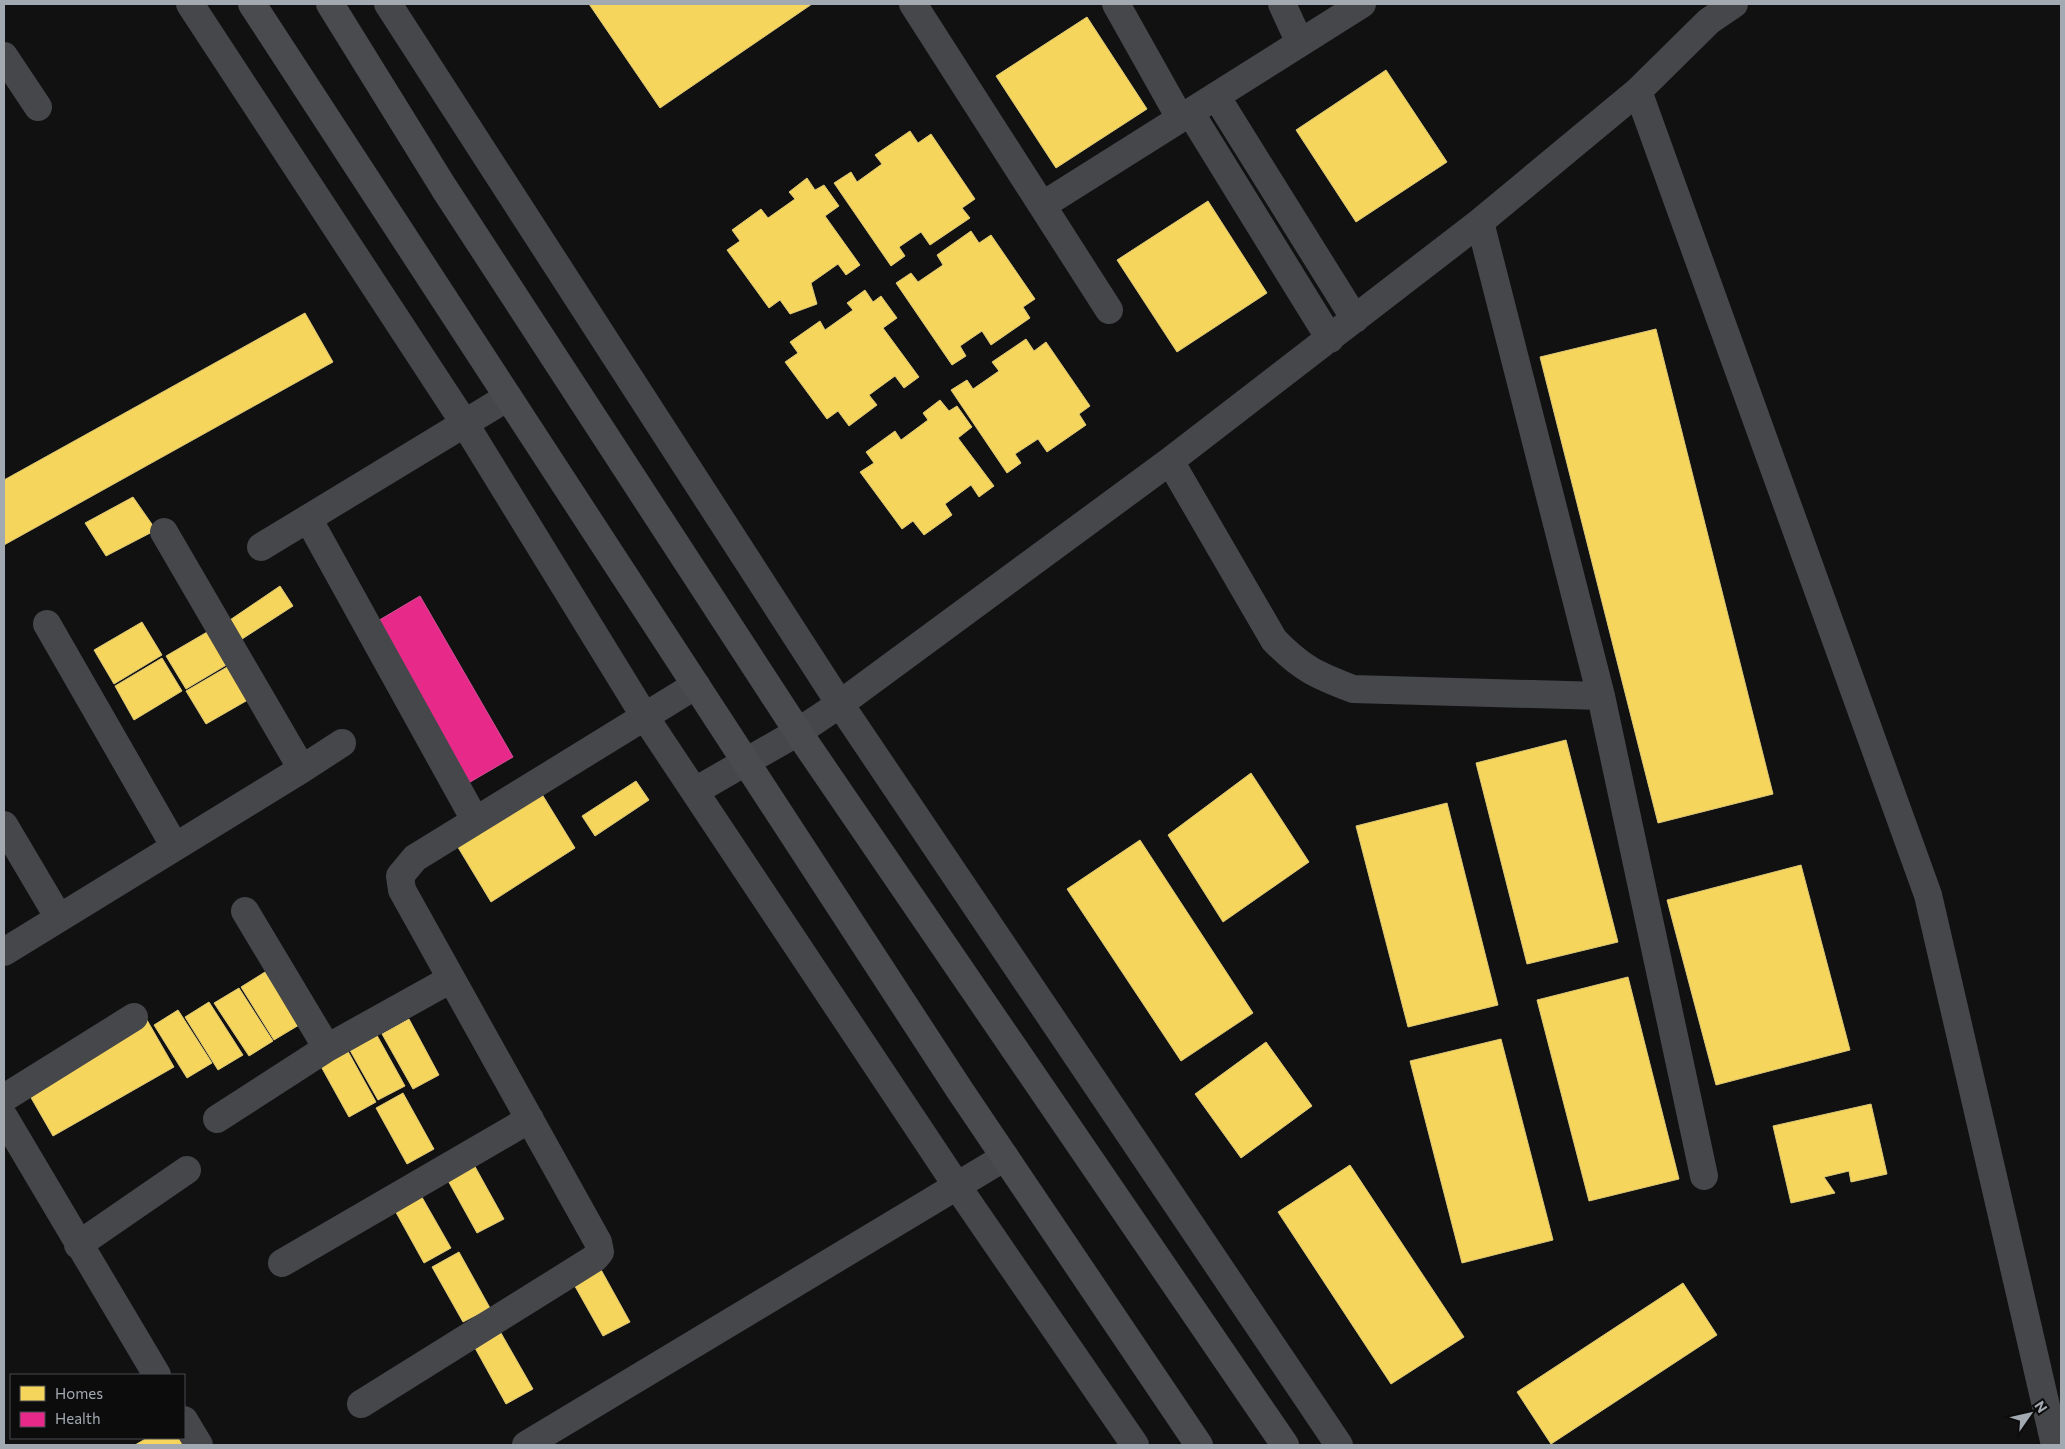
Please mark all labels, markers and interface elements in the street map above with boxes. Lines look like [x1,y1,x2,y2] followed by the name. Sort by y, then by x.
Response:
[10,1374,185,1439] legend
[55,1384,103,1402] text: Homes
[2005,1389,2055,1439] north arrow
[2031,1397,2051,1416] text: N
[55,1409,101,1427] text: Health

